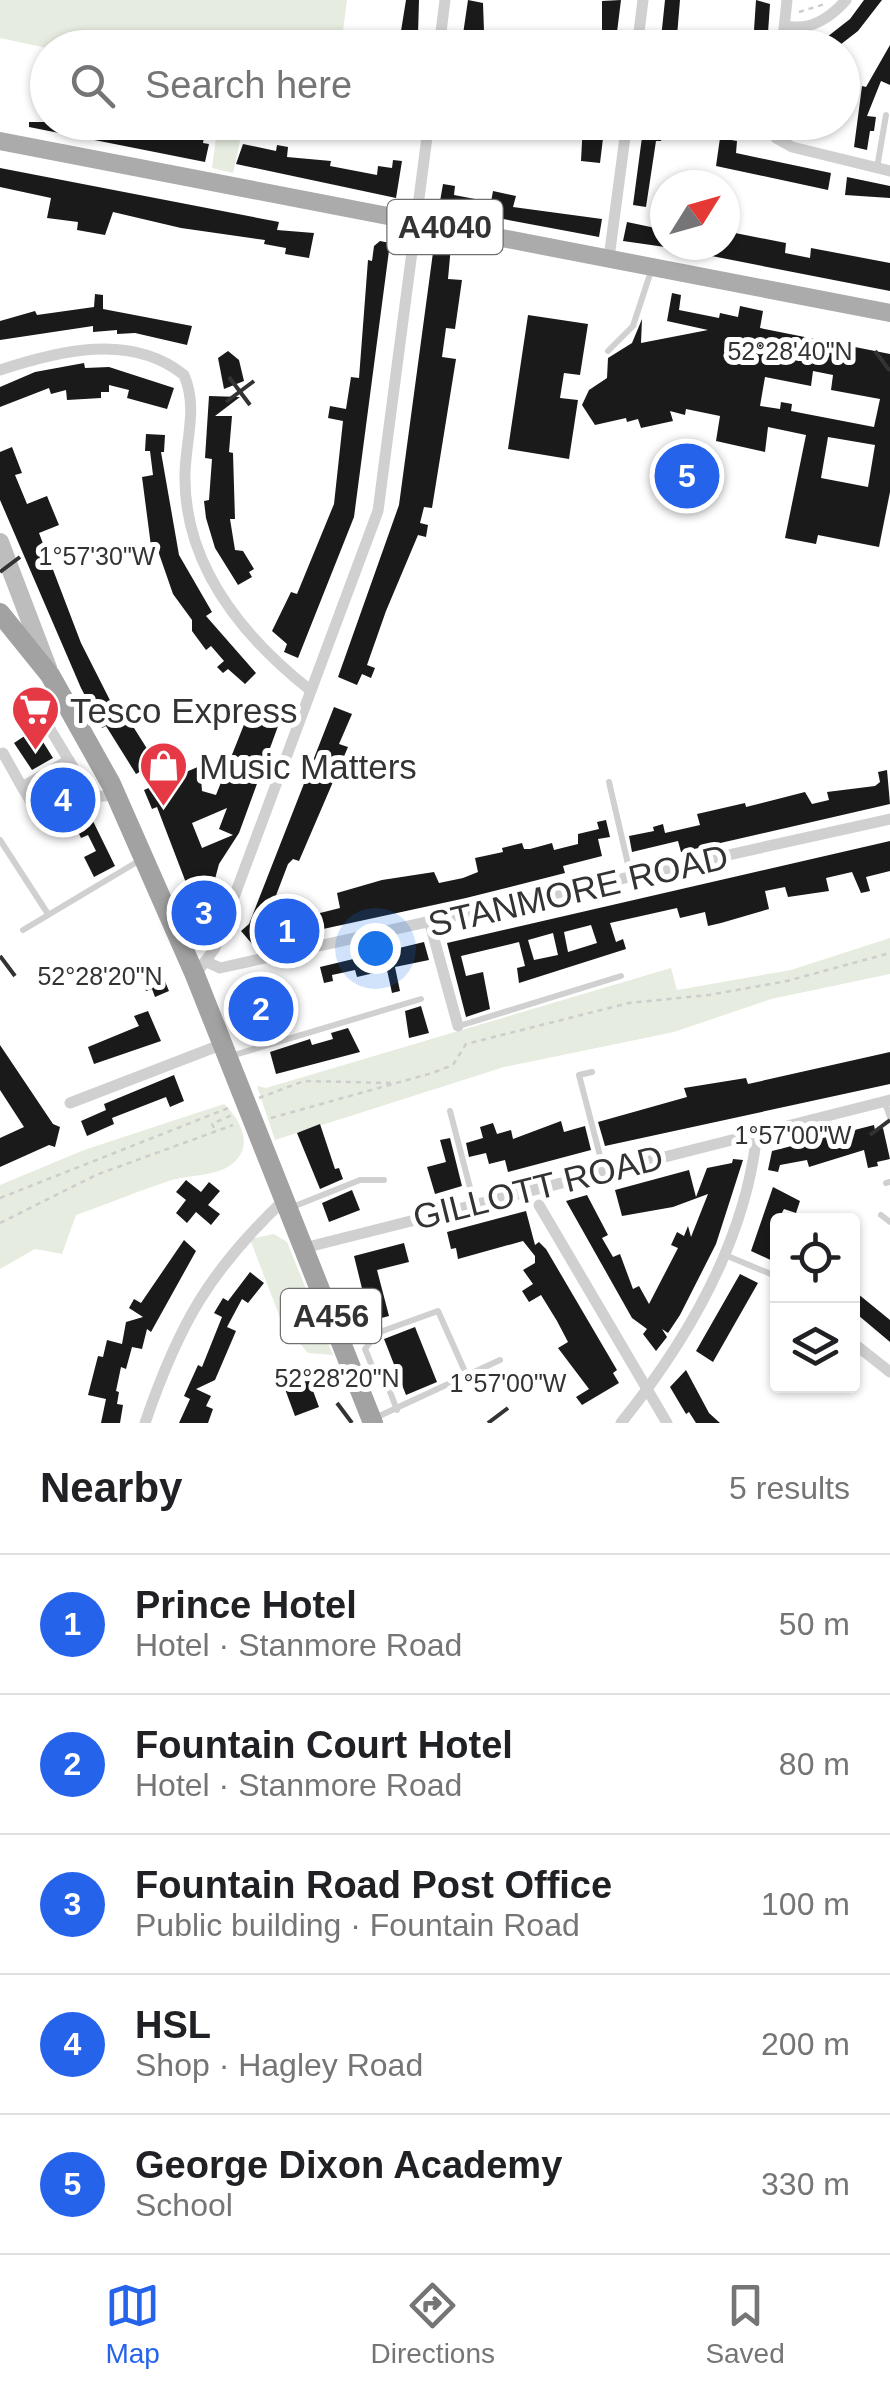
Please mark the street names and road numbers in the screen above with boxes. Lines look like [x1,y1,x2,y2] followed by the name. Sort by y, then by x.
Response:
[388,200,502,254] road number: A4040
[424,837,732,943] street label: STANMORE ROAD
[409,1137,667,1237] street label: GILLOTT ROAD
[281,1289,381,1343] road number: A456

